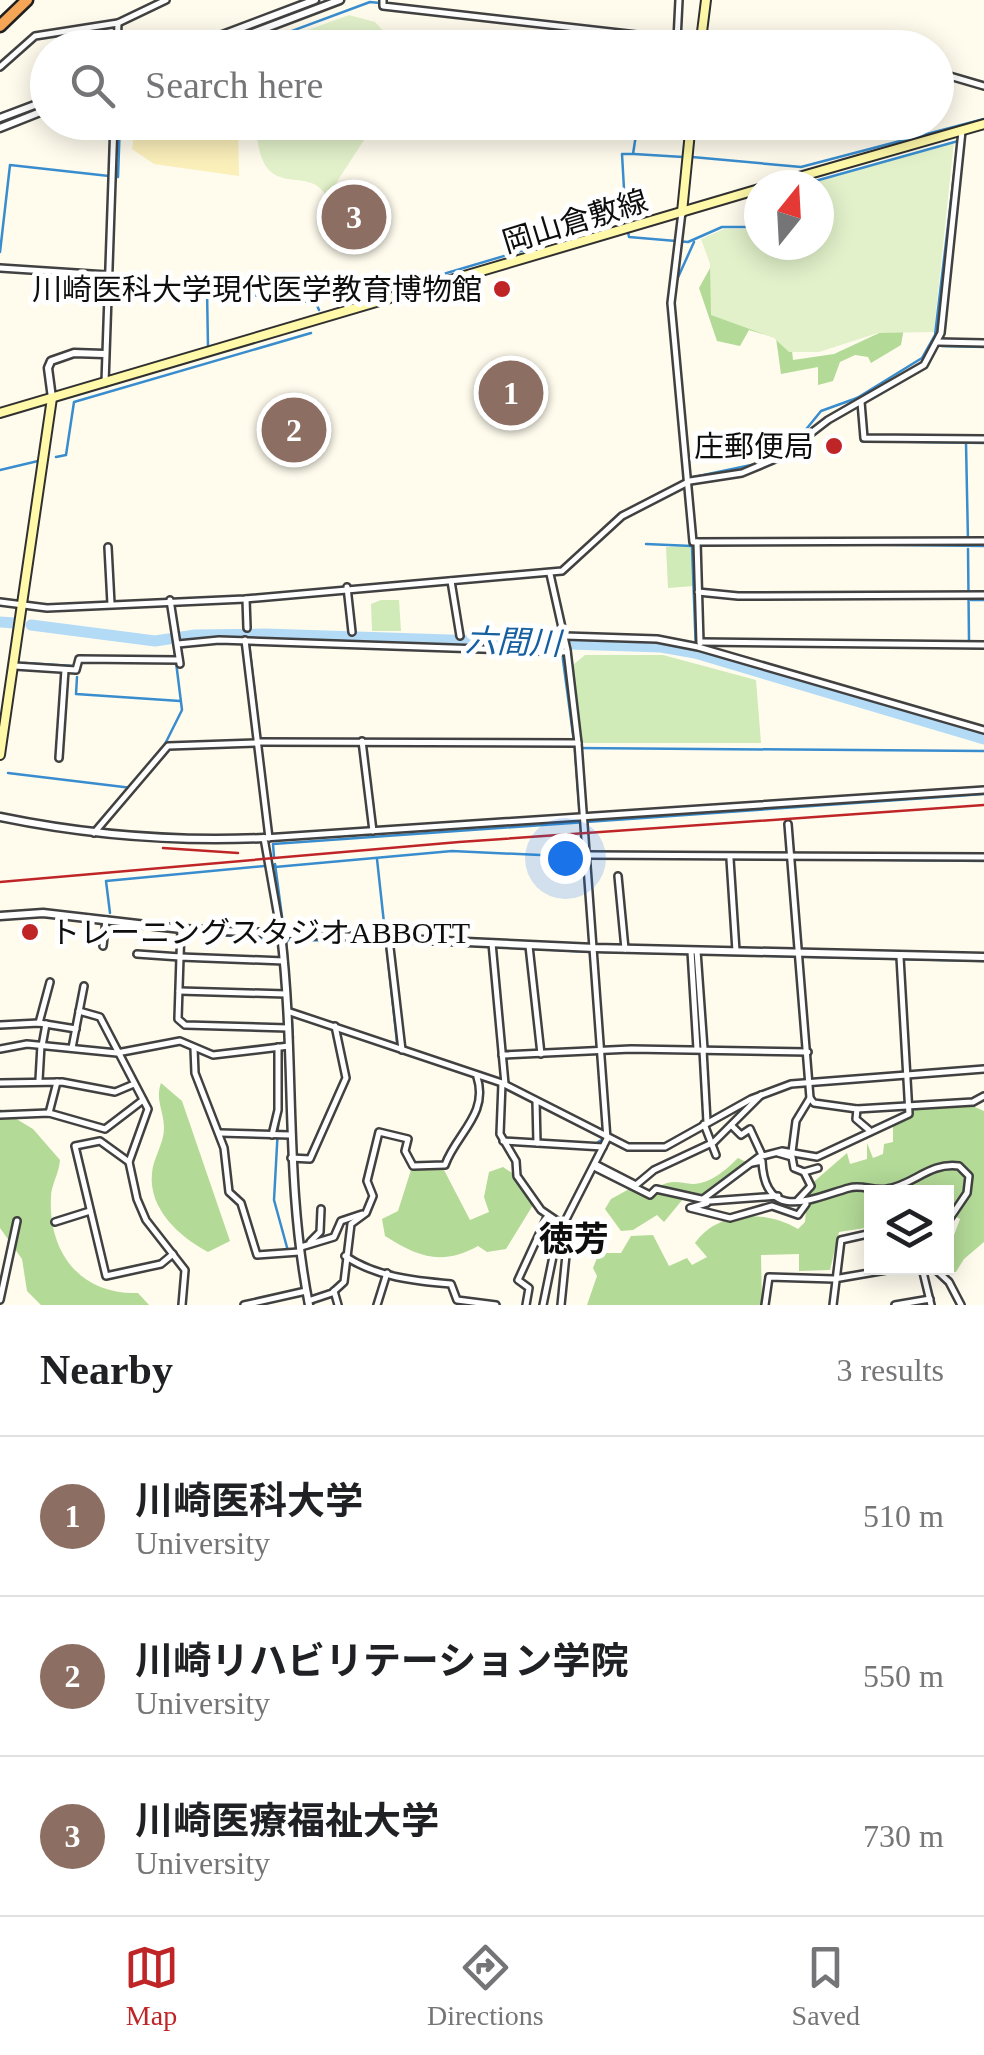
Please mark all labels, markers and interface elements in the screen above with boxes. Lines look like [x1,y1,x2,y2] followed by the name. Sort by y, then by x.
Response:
[30,30,954,140] search box
[65,58,120,113] icon: search
[145,64,323,106] text: Search here
[744,170,834,260] north arrow
[322,180,386,254] pin: 3
[498,183,652,259] street label: 岡山倉敷線
[32,273,482,306] place label: 川崎医科大学現代医学教育博物館
[491,278,513,300] marker: 川崎医科大学現代医学教育博物館
[478,356,544,430] pin: 1
[262,392,326,468] pin: 2
[694,430,814,463] place label: 庄郵便局
[823,435,845,457] marker: 庄郵便局
[464,622,565,662] water label: 六間川
[540,833,591,884] your location
[50,916,470,949] place label: トレーニングスタジオABBOTT
[19,921,41,943] marker: トレーニングスタジオABBOTT
[864,1185,954,1275] map controls
[864,1185,954,1275] button: layers
[539,1220,609,1259] district label: 徳芳
[40,1347,173,1393] text: Nearby
[836,1352,944,1388] text: 3 results
[135,1480,363,1522] text: 川崎医科大学
[65,1498,81,1534] text: 1
[863,1498,944,1534] text: 510 m
[135,1525,270,1561] text: University
[135,1640,628,1682] text: 川崎リハビリテーション学院
[65,1658,81,1694] text: 2
[863,1658,944,1694] text: 550 m
[135,1685,270,1721] text: University
[135,1800,439,1842] text: 川崎医療福祉大学
[65,1818,81,1854] text: 3
[863,1818,944,1854] text: 730 m
[135,1845,270,1881] text: University
[124,1940,179,2032] tab: Map
[427,1940,544,2032] tab: Directions
[792,1940,860,2032] tab: Saved

